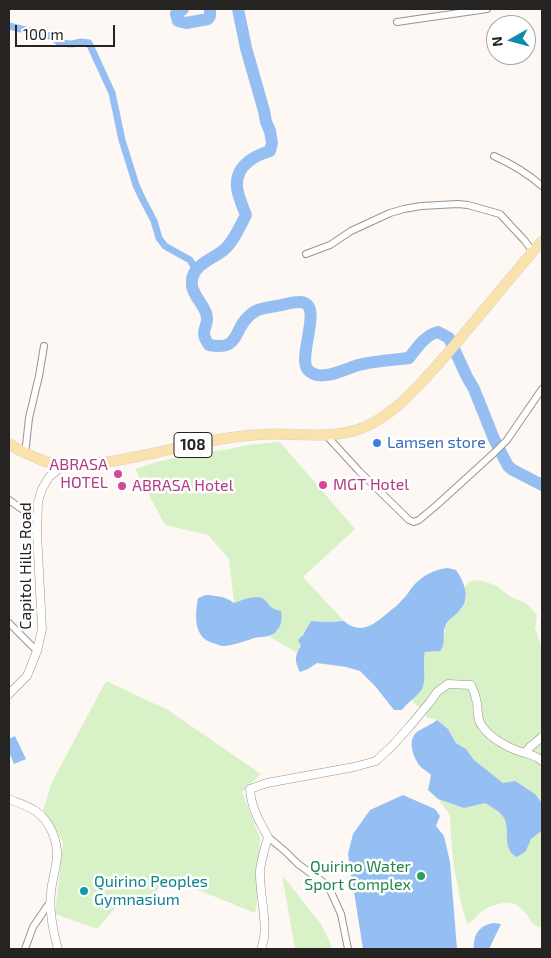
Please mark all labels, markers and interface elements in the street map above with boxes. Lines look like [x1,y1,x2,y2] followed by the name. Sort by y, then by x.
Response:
[18,15,118,47] scale bar
[486,15,536,65] north arrow
[23,25,64,43] text: 100 m
[488,36,506,48] text: N
[174,432,212,458] road number: 108
[387,433,486,453] place label: Lamsen store
[371,437,383,449] marker: Lamsen store
[49,455,108,493] place label: ABRASA HOTEL
[112,468,124,480] marker: ABRASA HOTEL
[333,475,409,495] place label: MGT Hotel
[132,476,233,496] place label: ABRASA Hotel
[317,479,329,491] marker: MGT Hotel
[116,480,128,492] marker: ABRASA Hotel
[16,502,36,630] street label: Capitol Hills Road
[304,857,411,895] place label: Quirino Water Sport Complex
[415,870,427,882] marker: Quirino Water Sport Complex
[94,872,208,910] place label: Quirino Peoples Gymnasium
[78,885,90,897] marker: Quirino Peoples Gymnasium

